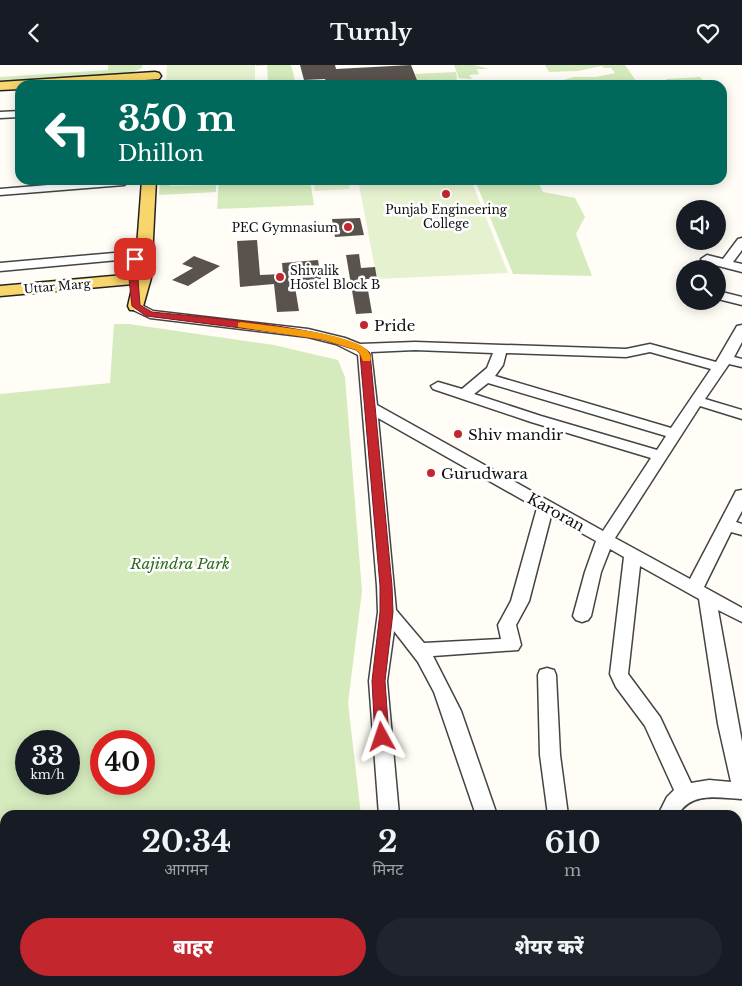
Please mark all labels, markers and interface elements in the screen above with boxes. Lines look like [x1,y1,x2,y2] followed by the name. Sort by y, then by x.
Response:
[20,19,48,47] icon: back
[330,19,412,46] text: Turnly
[694,19,722,47] icon: heart
[118,97,236,140] text: 350 m
[35,100,100,165] icon: left
[118,140,204,167] text: Dhillon
[440,188,452,200] marker: Punjab Engineering College
[676,200,726,310] map controls
[676,200,726,250] button: sound
[385,202,508,231] place label: Punjab Engineering College
[232,220,338,235] place label: PEC Gymnasium
[342,221,354,233] marker: PEC Gymnasium
[114,238,156,280] pin
[121,245,149,273] icon: arrive
[676,260,726,310] button: search
[290,263,380,292] place label: Shivalik Hostel Block B
[274,271,286,283] marker: Shivalik Hostel Block B
[23,276,92,296] street label: Uttar Marg
[374,316,415,335] place label: Pride
[358,319,370,331] marker: Pride
[468,425,564,444] place label: Shiv mandir
[452,428,464,440] marker: Shiv mandir
[441,464,528,483] place label: Gurudwara
[425,467,437,479] marker: Gurudwara
[524,489,588,535] street label: Karoran
[129,554,230,573] park label: Rajindra Park
[355,710,407,762] position arrow
[90,730,155,795] speed limit sign: 40
[32,741,63,772] text: 33
[30,767,65,782] text: km/h
[141,823,231,860] text: 20:34
[378,823,398,860] text: 2
[545,824,601,861] text: 610
[164,859,208,879] text: आगमन
[373,859,403,879] text: मिनट
[564,860,581,880] text: m
[20,918,366,976] button: बाहर
[376,918,722,976] button: शेयर करें

